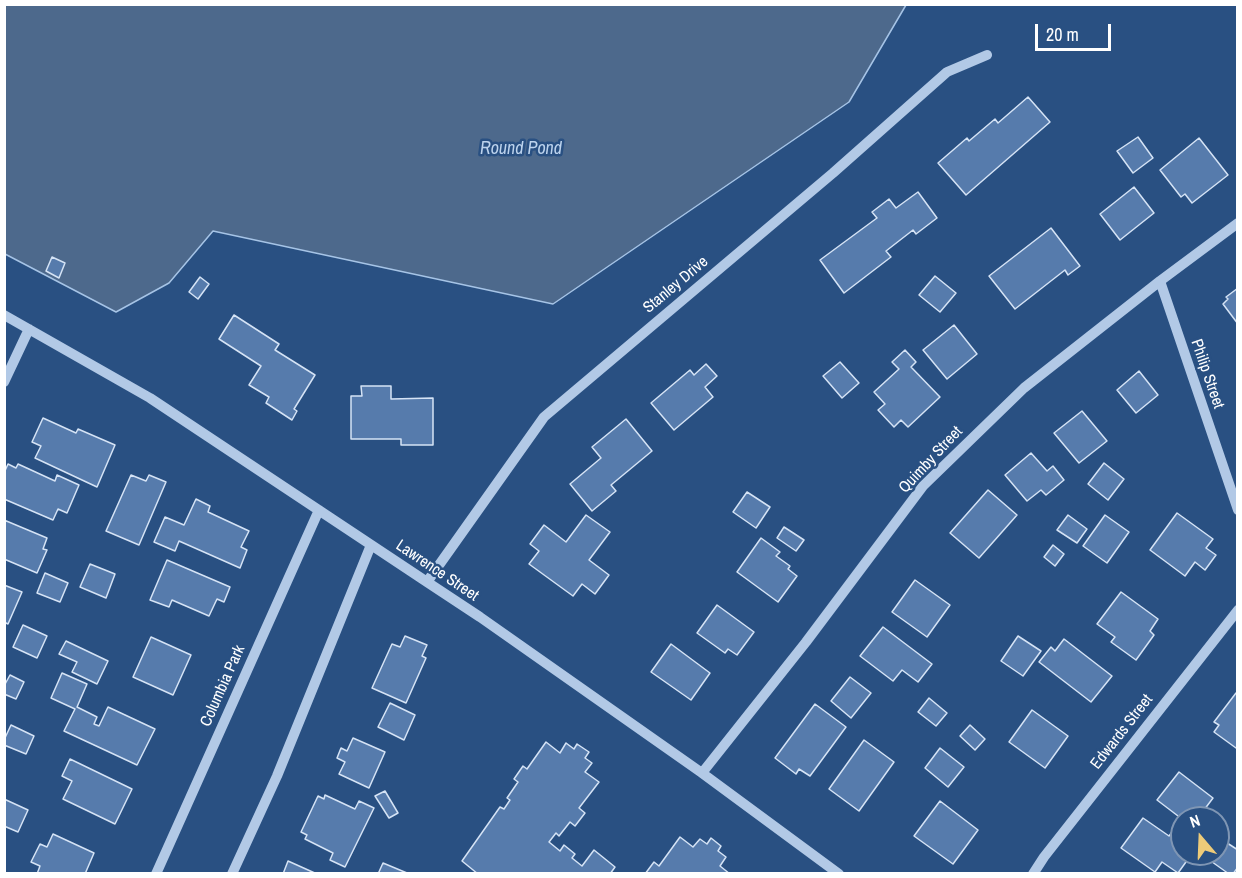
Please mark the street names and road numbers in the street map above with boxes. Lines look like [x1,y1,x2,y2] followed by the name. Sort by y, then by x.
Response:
[640,252,712,318] street label: Stanley Drive
[1186,337,1228,411] street label: Philip Street
[895,423,967,497] street label: Quimby Street
[392,536,482,606] street label: Lawrence Street
[197,642,249,730] street label: Columbia Park
[1087,691,1157,773] street label: Edwards Street

